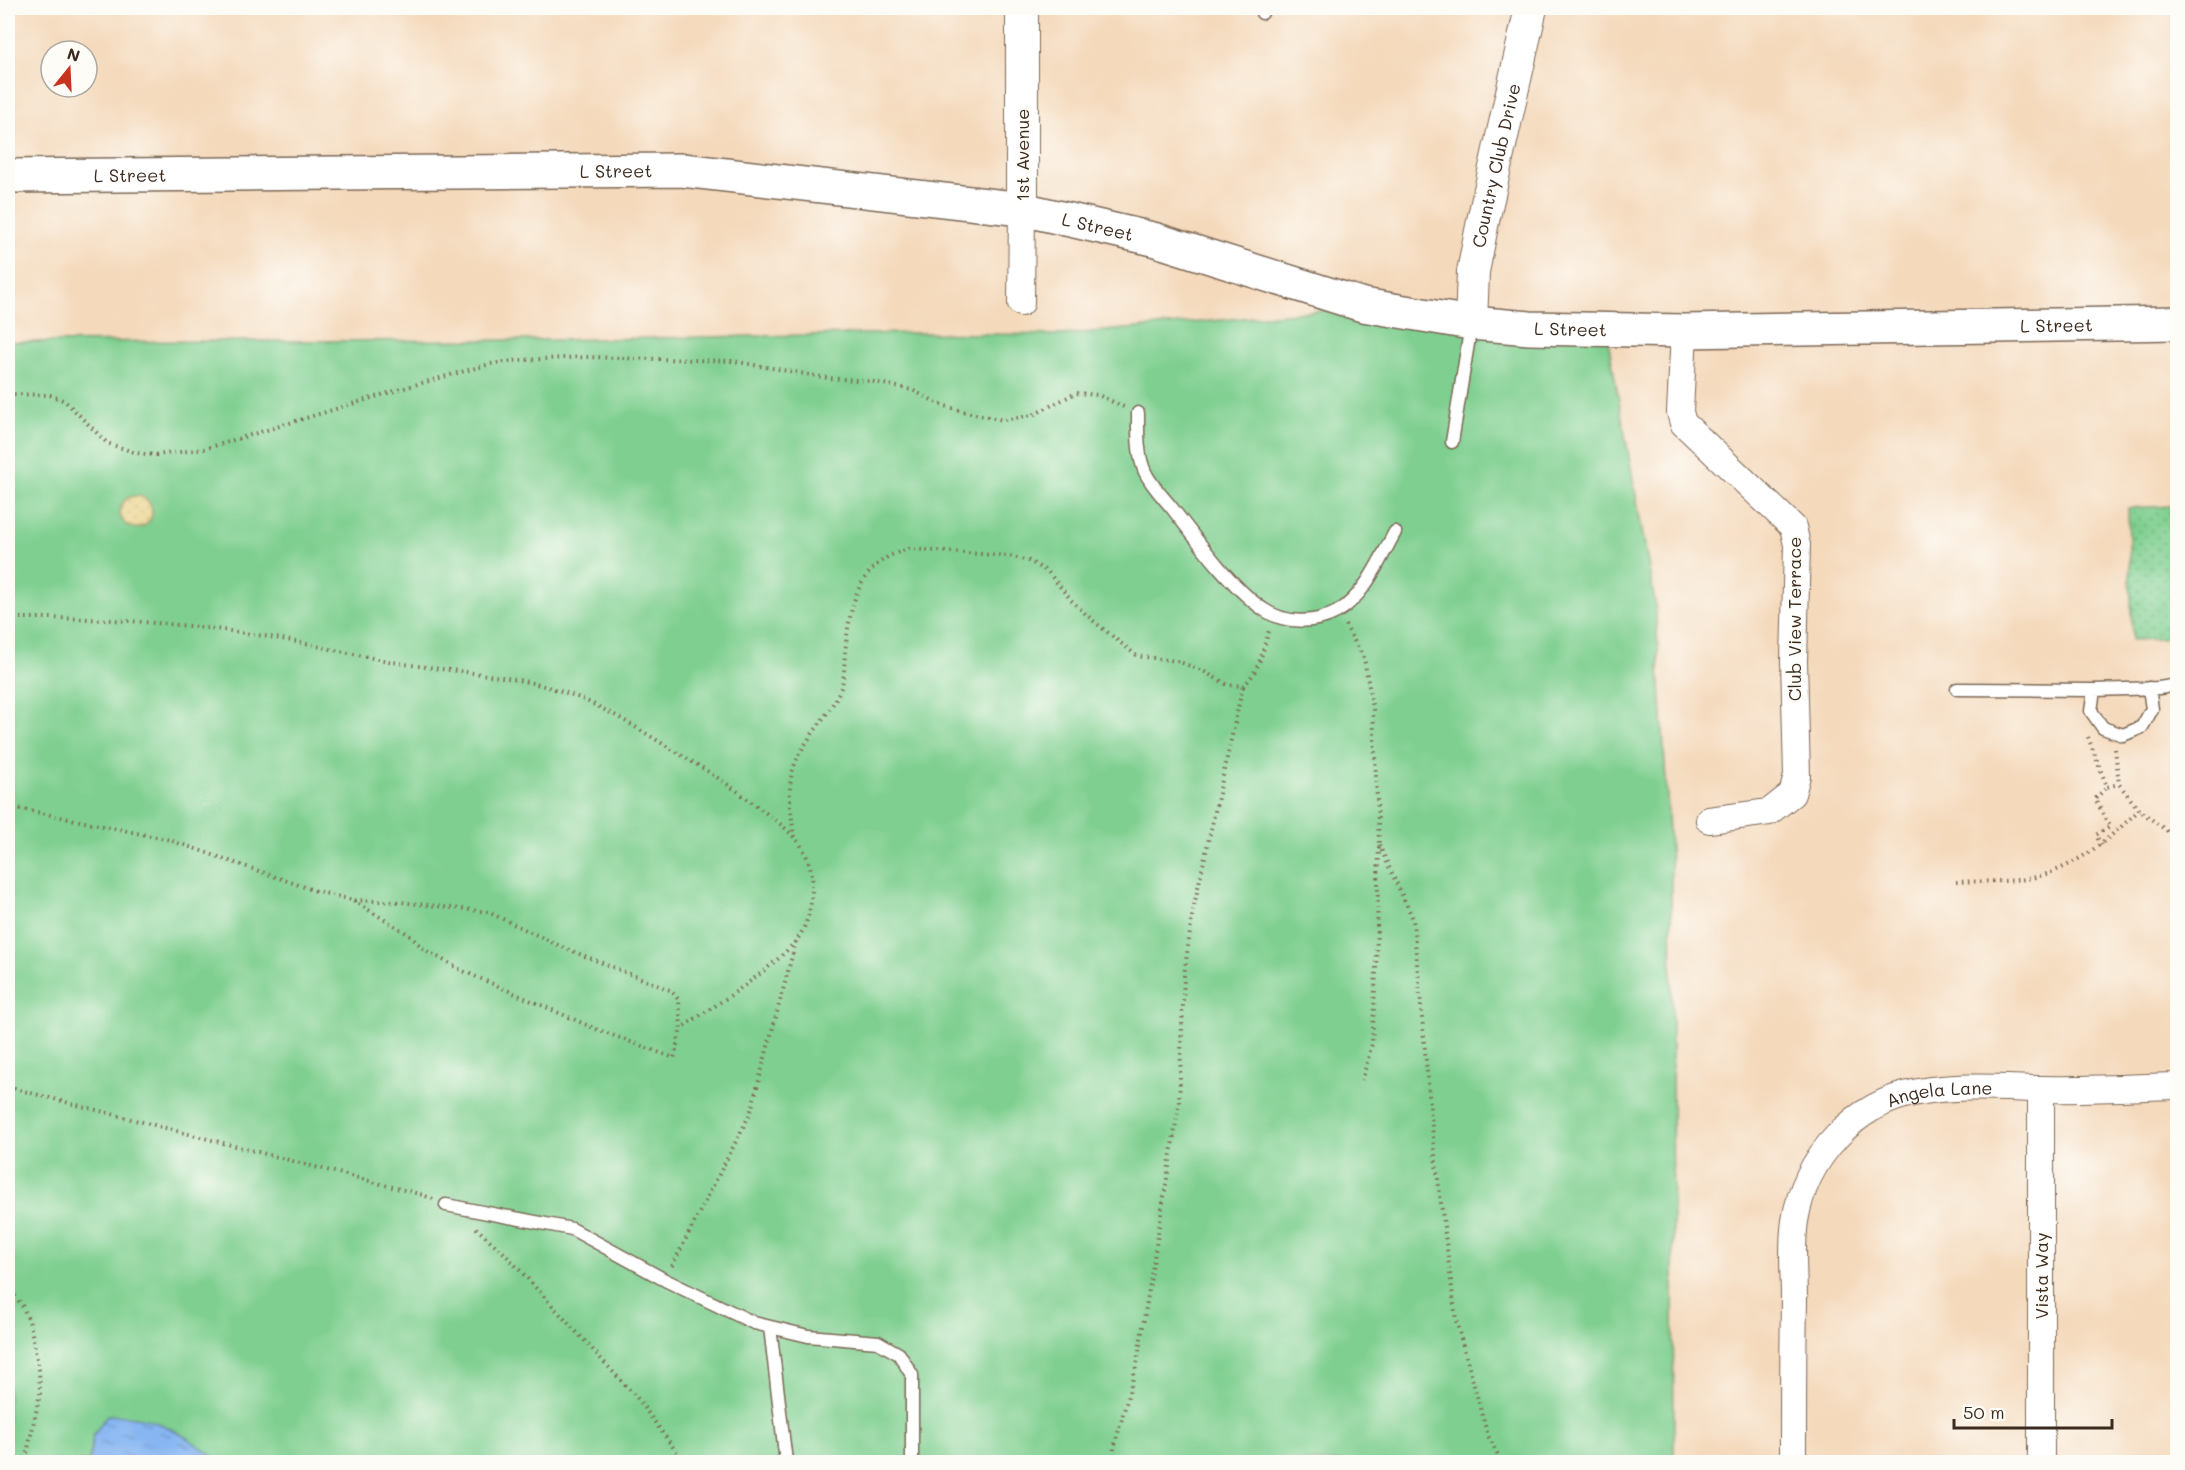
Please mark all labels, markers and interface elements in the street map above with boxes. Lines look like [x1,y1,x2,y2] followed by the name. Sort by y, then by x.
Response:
[39,39,99,99] north arrow
[65,42,83,66] text: N
[1466,81,1526,250] street label: Country Club Drive
[1010,109,1034,201] street label: 1st Avenue
[580,158,652,183] street label: L Street
[94,163,166,187] street label: L Street
[1060,207,1136,246] street label: L Street
[2020,312,2093,338] street label: L Street
[1534,316,1607,341] street label: L Street
[1782,537,1806,701] street label: Club View Terrace
[1882,1075,1993,1112] street label: Angela Lane
[2029,1232,2053,1320] street label: Vista Way
[1954,1392,2112,1430] scale bar
[1963,1400,2005,1424] text: 50 m

